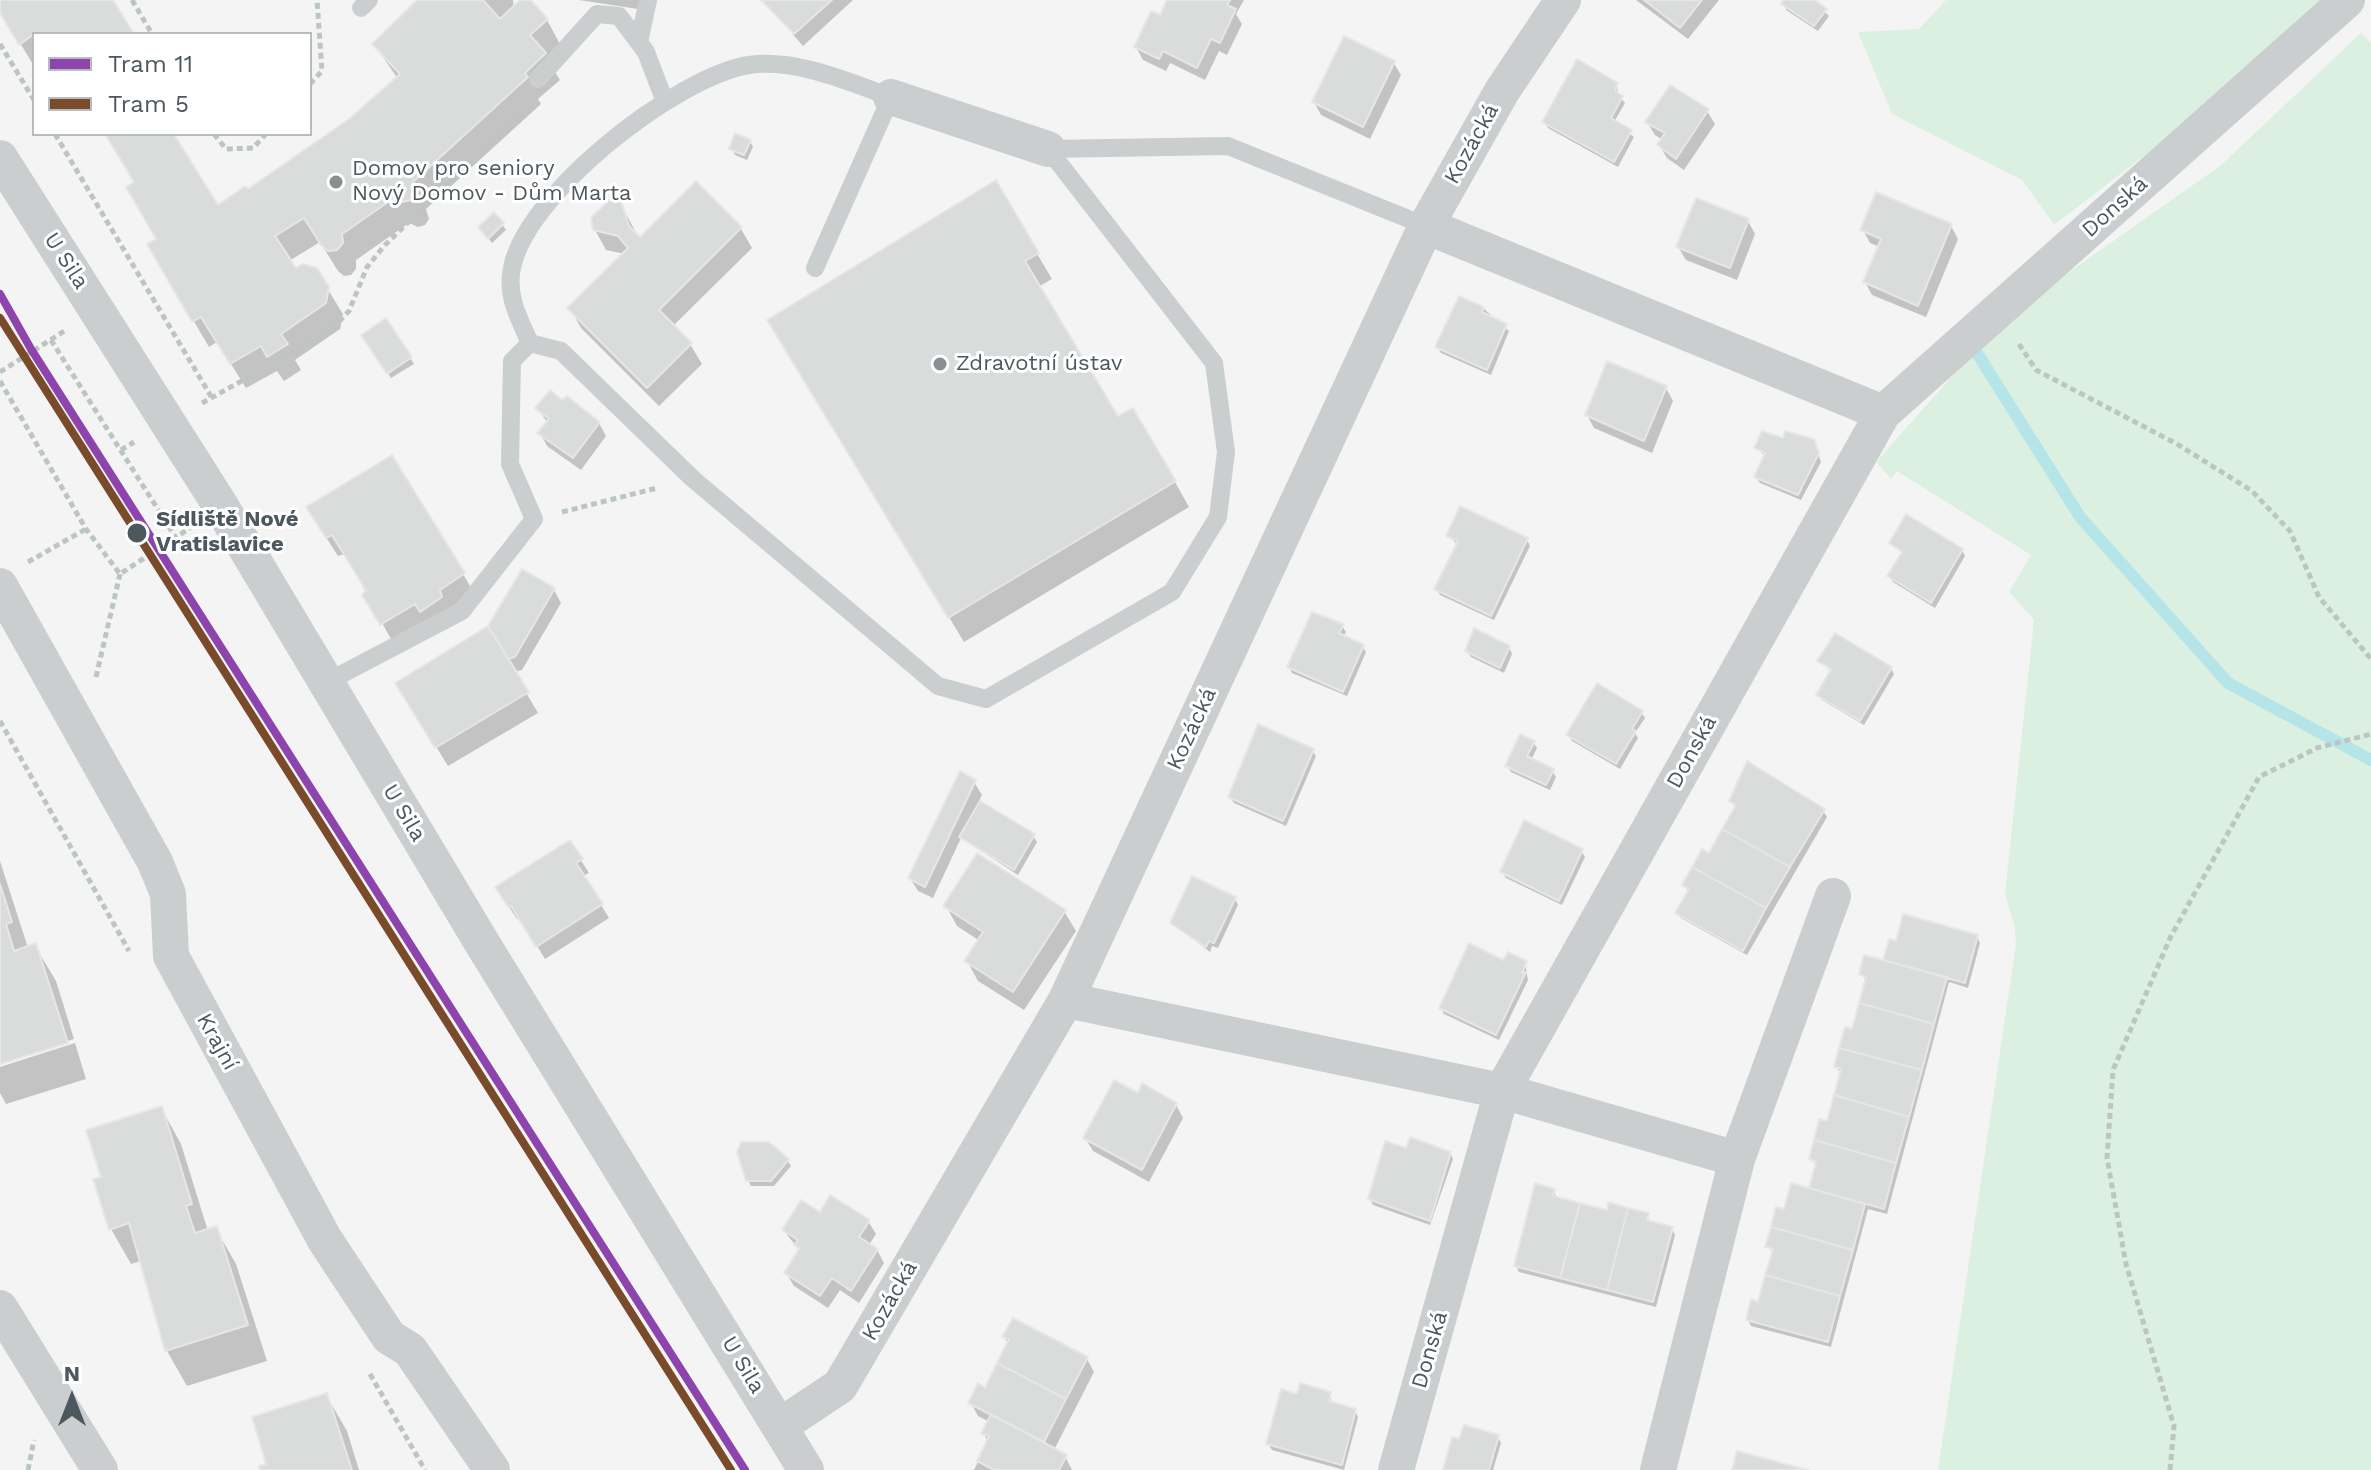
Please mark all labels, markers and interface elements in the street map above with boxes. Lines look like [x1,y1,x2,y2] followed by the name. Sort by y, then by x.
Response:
[32,32,312,136] legend
[108,50,193,78] text: Tram 11
[108,90,189,118] text: Tram 5
[1439,99,1505,189] street label: Kozácká
[352,156,631,208] place label: Domov pro seniory Nový Domov - Dům Marta
[2077,171,2153,243] street label: Donská
[327,173,345,191] marker: Domov pro seniory Nový Domov - Dům Marta
[38,228,94,294] street label: U Sila
[956,351,1122,377] place label: Zdravotní ústav
[931,355,949,373] marker: Zdravotní ústav
[156,507,298,558] place label: Sídliště Nové Vratislavice
[125,521,149,545] marker: Sídliště Nové Vratislavice
[1161,684,1223,774] street label: Kozácká
[1661,711,1723,793] street label: Donská
[377,780,431,846] street label: U Sila
[191,1009,243,1075] street label: Krajní
[857,1256,923,1346] street label: Kozácká
[1406,1308,1454,1392] street label: Donská
[716,1332,770,1398] street label: U Sila
[32,1358,112,1438] north arrow
[64,1361,80,1386] text: N

